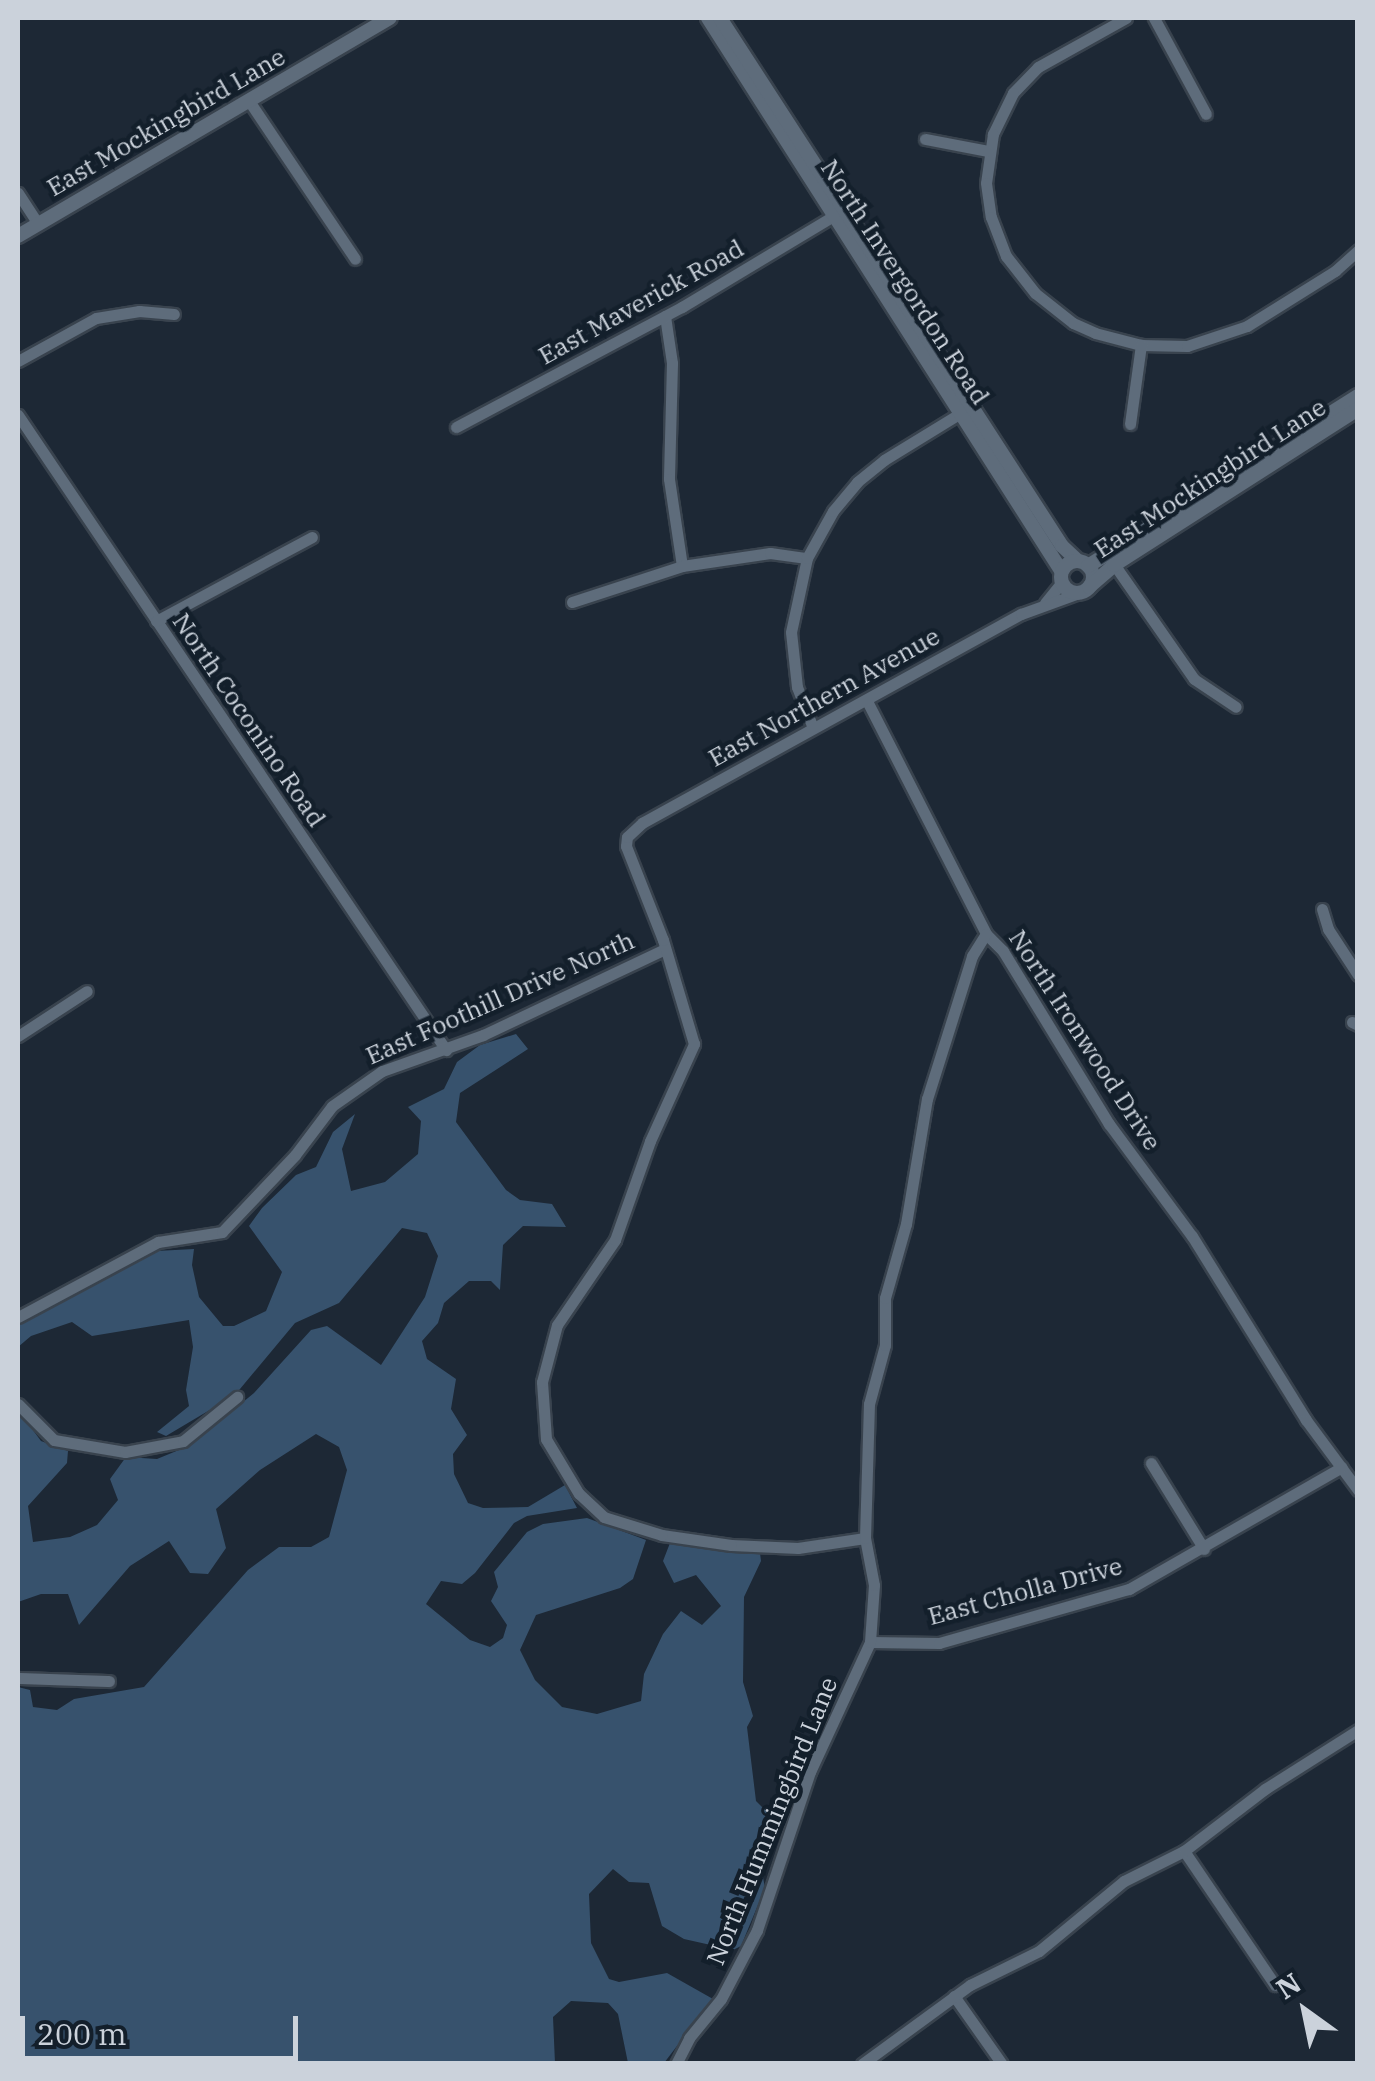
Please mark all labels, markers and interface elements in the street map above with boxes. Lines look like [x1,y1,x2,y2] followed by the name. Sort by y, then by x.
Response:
[42,41,290,203] street label: East Mockingbird Lane
[814,154,996,410] street label: North Invergordon Road
[533,233,749,371] street label: East Maverick Road
[1089,392,1331,564] street label: East Mockingbird Lane
[166,607,332,833] street label: North Coconino Road
[703,621,945,773] street label: East Northern Avenue
[1003,924,1167,1156] street label: North Ironwood Drive
[361,925,639,1071] street label: East Foothill Drive North
[925,1551,1125,1631] street label: East Cholla Drive
[700,1673,844,1969] street label: North Hummingbird Lane
[1255,1961,1355,2061] north arrow
[1269,1964,1308,2007] text: N
[25,1996,302,2058] scale bar
[37,2014,127,2053] text: 200 m

